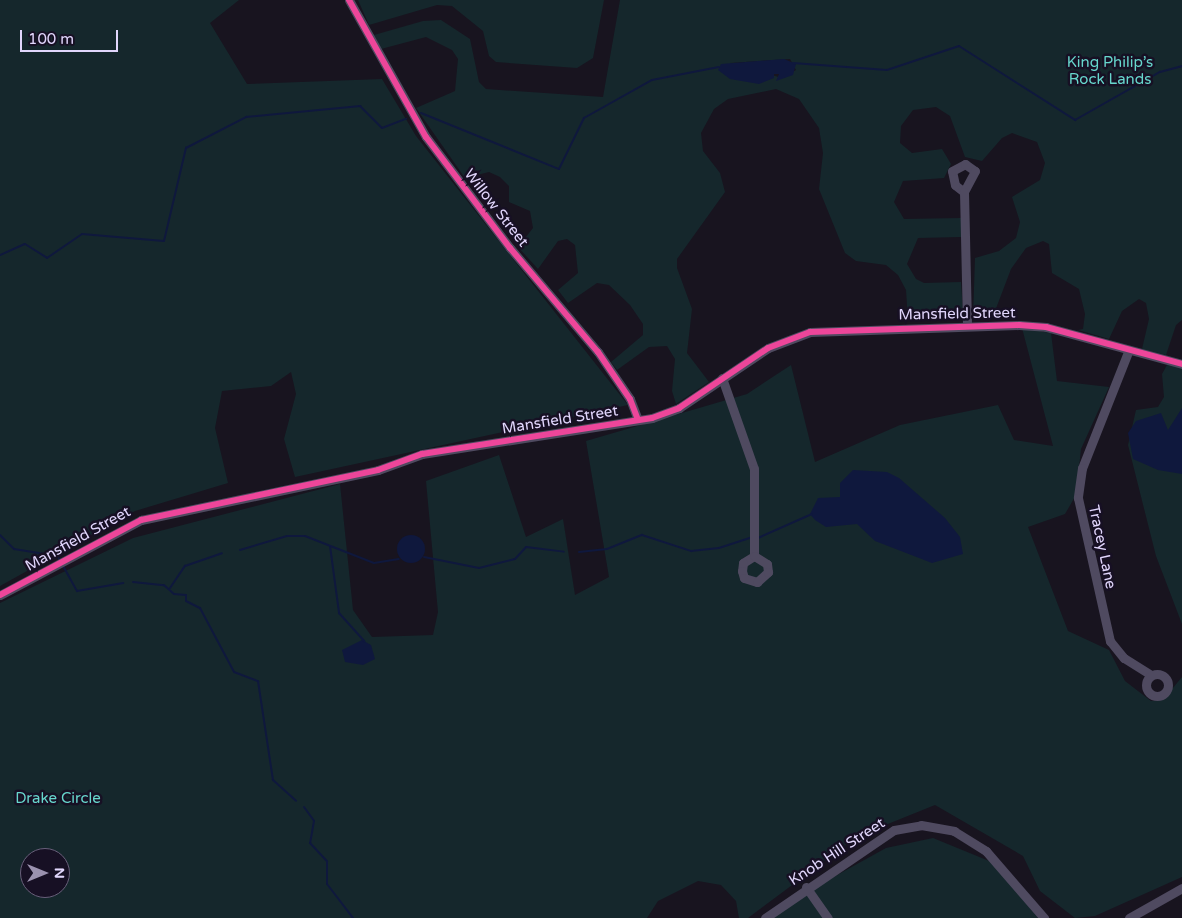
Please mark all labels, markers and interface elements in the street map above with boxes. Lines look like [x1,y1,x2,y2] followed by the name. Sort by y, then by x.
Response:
[22,20,120,52] scale bar
[28,30,74,48] text: 100 m
[1067,53,1153,88] park label: King Philip’s Rock Lands
[460,165,532,251] street label: Willow Street
[898,304,1016,324] street label: Mansfield Street
[501,402,619,438] street label: Mansfield Street
[22,503,134,575] street label: Mansfield Street
[1084,503,1120,591] street label: Tracey Lane
[15,790,101,808] park label: Drake Circle
[786,814,888,890] street label: Knob Hill Street
[20,848,70,898] north arrow
[51,867,68,879] text: N

